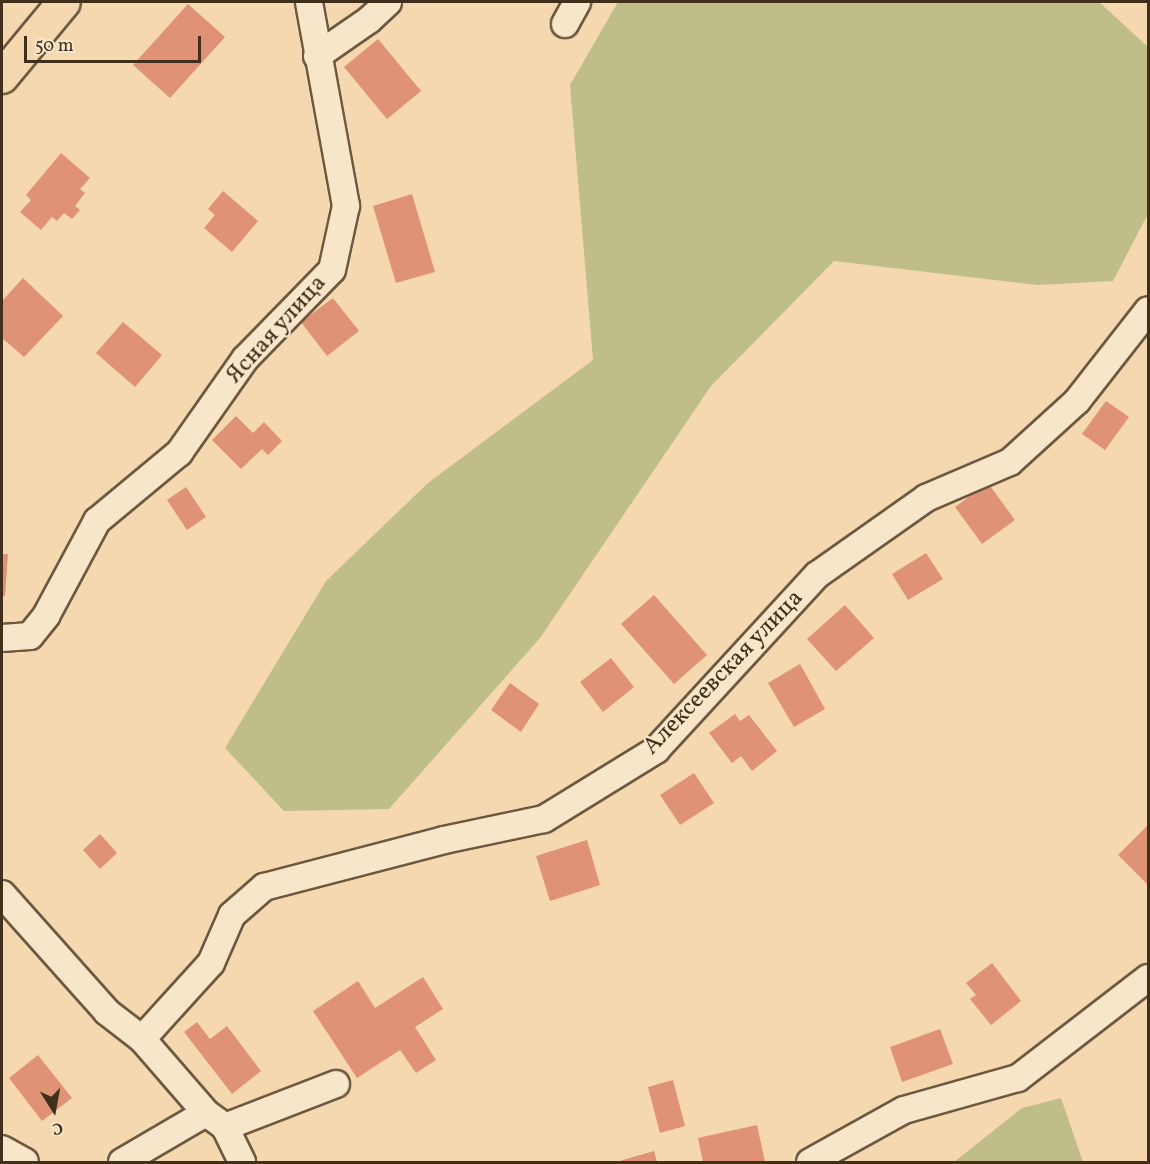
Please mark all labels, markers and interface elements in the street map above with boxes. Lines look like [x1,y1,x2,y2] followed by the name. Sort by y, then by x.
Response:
[27,24,204,62] scale bar
[35,34,74,59] text: 50 m
[221,270,333,390] street label: Ясная улица
[638,584,810,762] street label: Алексеевская улица
[24,1080,84,1140] north arrow
[50,1116,65,1139] text: С

